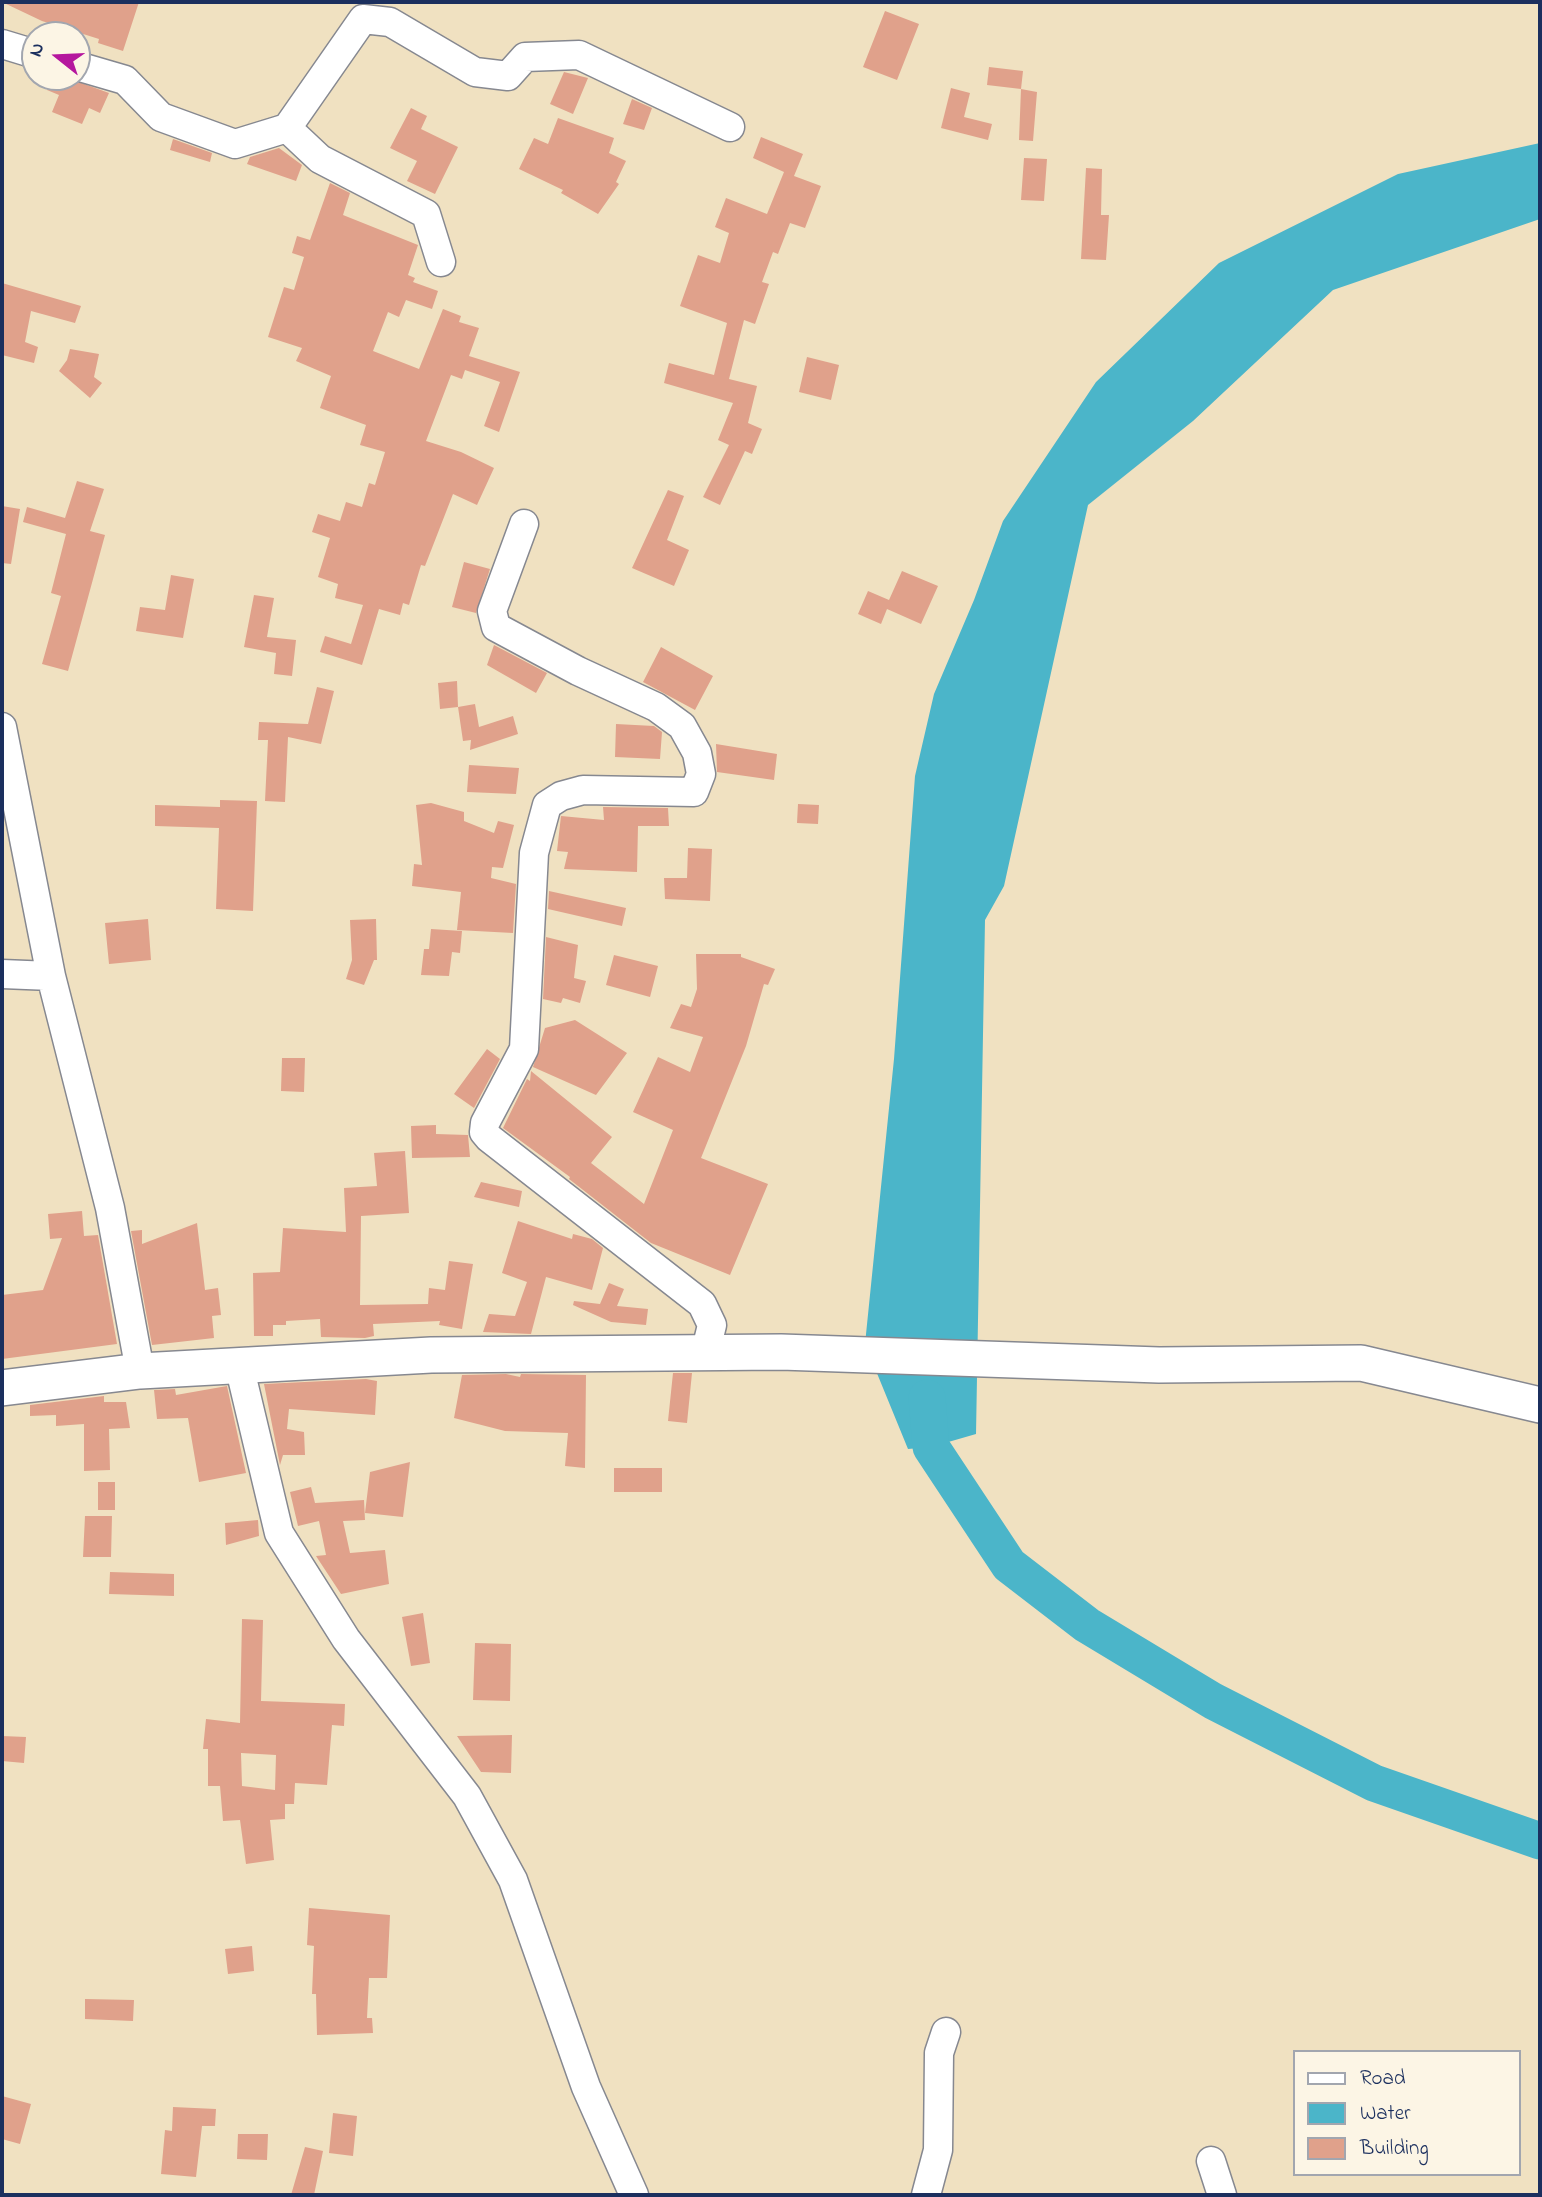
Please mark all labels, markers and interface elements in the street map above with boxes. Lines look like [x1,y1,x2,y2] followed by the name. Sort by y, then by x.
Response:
[21,21,91,91] north arrow
[23,40,52,60] text: N
[1294,2050,1521,2176] legend
[1360,2064,1406,2094] text: Road
[1360,2099,1411,2129] text: Water
[1360,2134,1429,2164] text: Building

